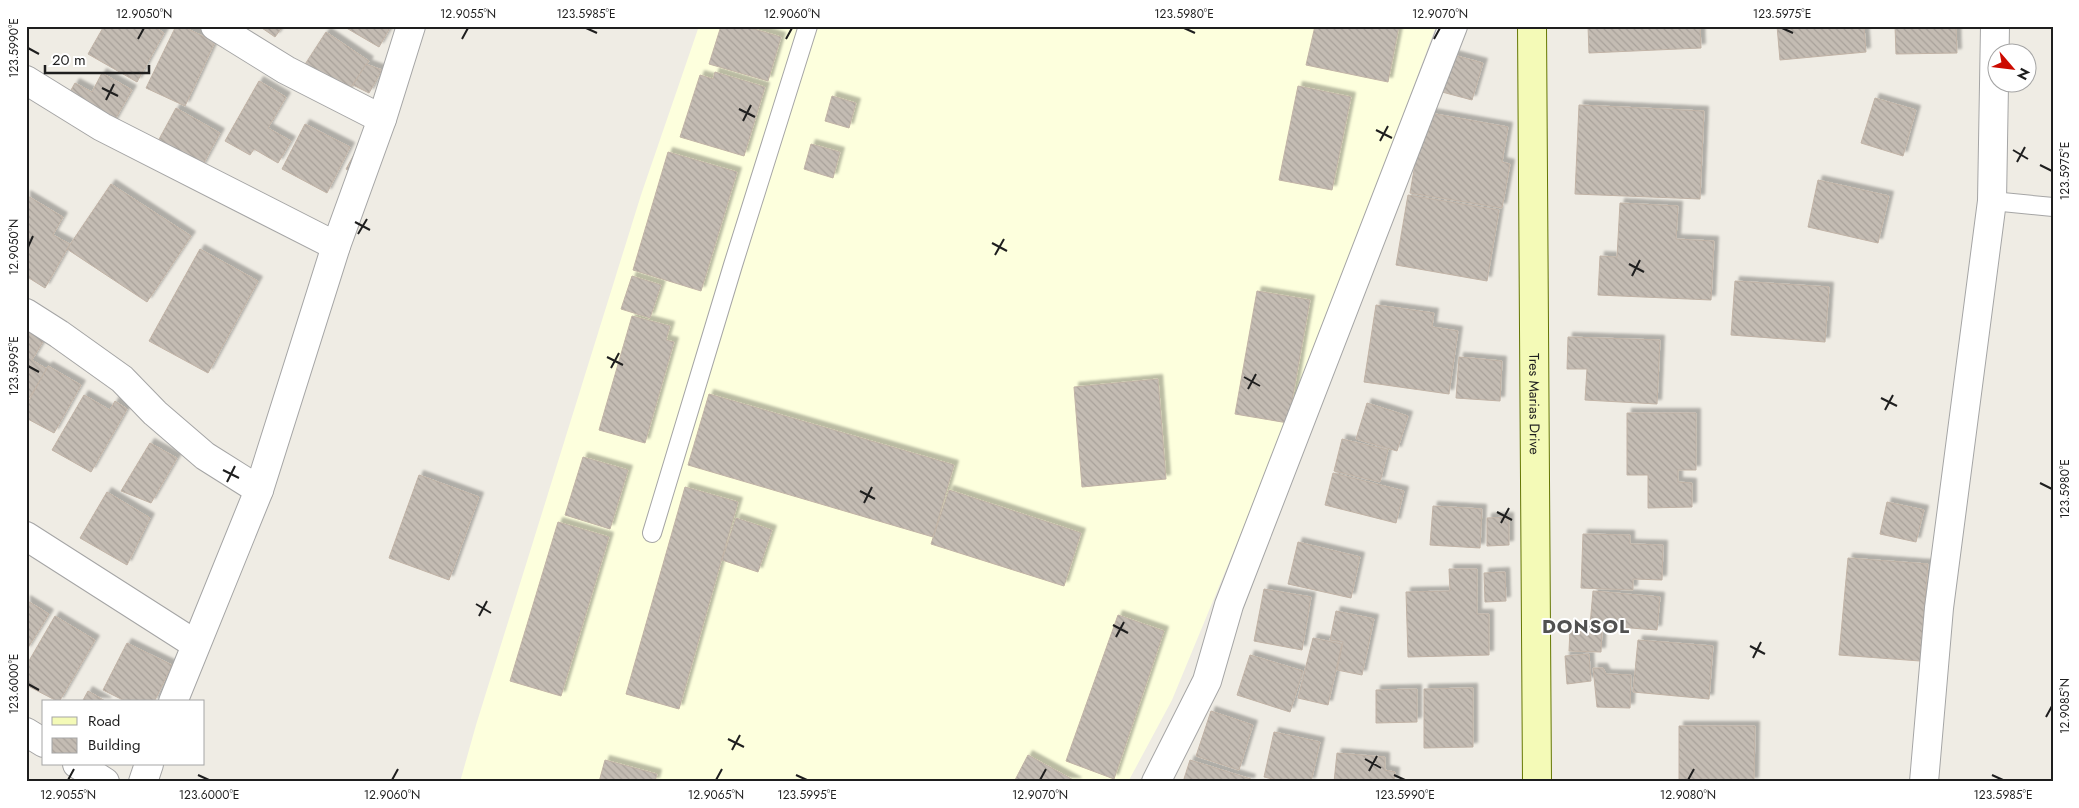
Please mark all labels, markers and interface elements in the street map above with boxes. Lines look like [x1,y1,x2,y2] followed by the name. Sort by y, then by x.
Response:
[116,5,172,23] text: 12.9050°N
[440,5,496,23] text: 12.9055°N
[556,5,616,23] text: 123.5985°E
[764,5,820,23] text: 12.9060°N
[1154,5,1214,23] text: 123.5980°E
[1412,5,1468,23] text: 12.9070°N
[1753,5,1811,23] text: 123.5975°E
[5,18,23,78] text: 123.5990°E
[45,42,149,74] scale bar
[1986,42,2036,92] north arrow
[52,49,86,71] text: 20 m
[2012,64,2035,84] text: N
[2056,142,2074,200] text: 123.5975°E
[5,219,23,275] text: 12.9050°N
[5,336,23,396] text: 123.5995°E
[1524,353,1545,455] street label: Tres Marias Drive
[2056,459,2074,519] text: 123.5980°E
[1542,613,1630,640] district label: DONSOL
[5,654,23,714] text: 123.6000°E
[2056,678,2074,734] text: 12.9085°N
[42,700,205,766] legend
[88,710,120,732] text: Road
[88,734,140,756] text: Building
[40,786,96,804] text: 12.9055°N
[179,786,239,804] text: 123.6000°E
[364,786,420,804] text: 12.9060°N
[688,786,744,804] text: 12.9065°N
[777,786,837,804] text: 123.5995°E
[1012,786,1068,804] text: 12.9070°N
[1375,786,1435,804] text: 123.5990°E
[1660,786,1716,804] text: 12.9080°N
[1973,786,2033,804] text: 123.5985°E

